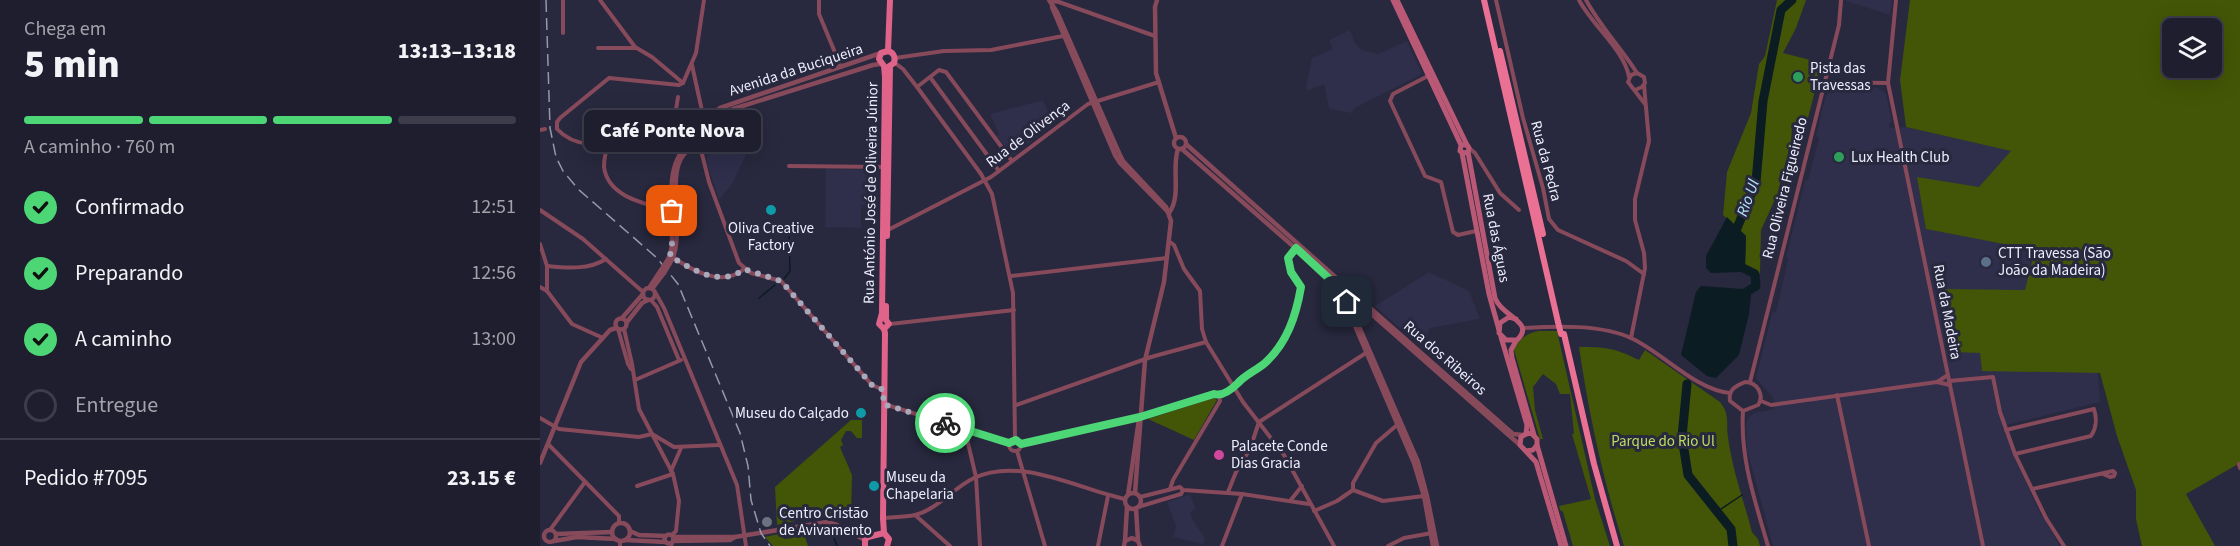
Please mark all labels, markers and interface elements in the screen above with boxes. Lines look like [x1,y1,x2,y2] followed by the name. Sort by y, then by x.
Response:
[24,15,106,43] text: Chega em
[2162,18,2222,78] map controls
[2162,18,2222,78] button: layers
[398,35,516,67] text: 13:13–13:18
[24,37,120,93] text: 5 min
[726,38,866,102] street label: Avenida da Buciqueira
[1810,58,1871,96] place label: Pista das Travessas
[1791,70,1805,84] marker: Pista das Travessas
[859,81,883,304] street label: Rua António José de Oliveira Júnior
[982,95,1074,173] street label: Rua de Olivença
[584,109,760,151] callout: Café Ponte Nova
[1757,115,1813,261] street label: Rua Oliveira Figueiredo
[600,117,745,145] text: Café Ponte Nova
[1525,118,1567,204] street label: Rua da Pedra
[24,133,175,161] text: A caminho · 760 m
[1851,147,1949,168] place label: Lux Health Club
[1832,150,1846,164] marker: Lux Health Club
[1731,176,1765,220] water label: Rio Ul
[646,185,697,236] pin
[24,191,57,224] icon: check
[75,191,184,223] text: Confirmado
[1477,192,1515,284] street label: Rua das Águas
[471,193,516,221] text: 12:51
[655,194,688,227] icon: bag
[764,203,778,217] marker: Oliva Creative Factory
[728,218,814,256] place label: Oliva Creative Factory
[1998,243,2111,281] place label: CTT Travessa (São João da Madeira)
[1979,255,1993,269] marker: CTT Travessa (São João da Madeira)
[24,257,57,290] icon: check
[75,257,183,289] text: Preparando
[471,259,516,287] text: 12:56
[1927,263,1967,361] street label: Rua da Madeira
[1321,276,1372,327] pin
[1330,285,1363,318] icon: home
[1399,316,1491,400] street label: Rua dos Ribeiros
[24,323,57,356] icon: check
[75,323,172,355] text: A caminho
[471,325,516,353] text: 13:00
[75,389,158,421] text: Entregue
[915,393,975,453] courier
[735,403,849,424] place label: Museu do Calçado
[854,406,868,420] marker: Museu do Calçado
[929,407,962,440] icon: bike
[1611,431,1715,452] park label: Parque do Rio Ul
[1231,436,1328,474] place label: Palacete Conde Dias Gracia
[1212,448,1226,462] marker: Palacete Conde Dias Gracia
[24,462,148,494] text: Pedido #7095
[447,462,516,494] text: 23.15 €
[886,467,954,505] place label: Museu da Chapelaria
[867,479,881,493] marker: Museu da Chapelaria
[779,503,872,541] place label: Centro Cristão de Avivamento
[760,515,774,529] marker: Centro Cristão de Avivamento

